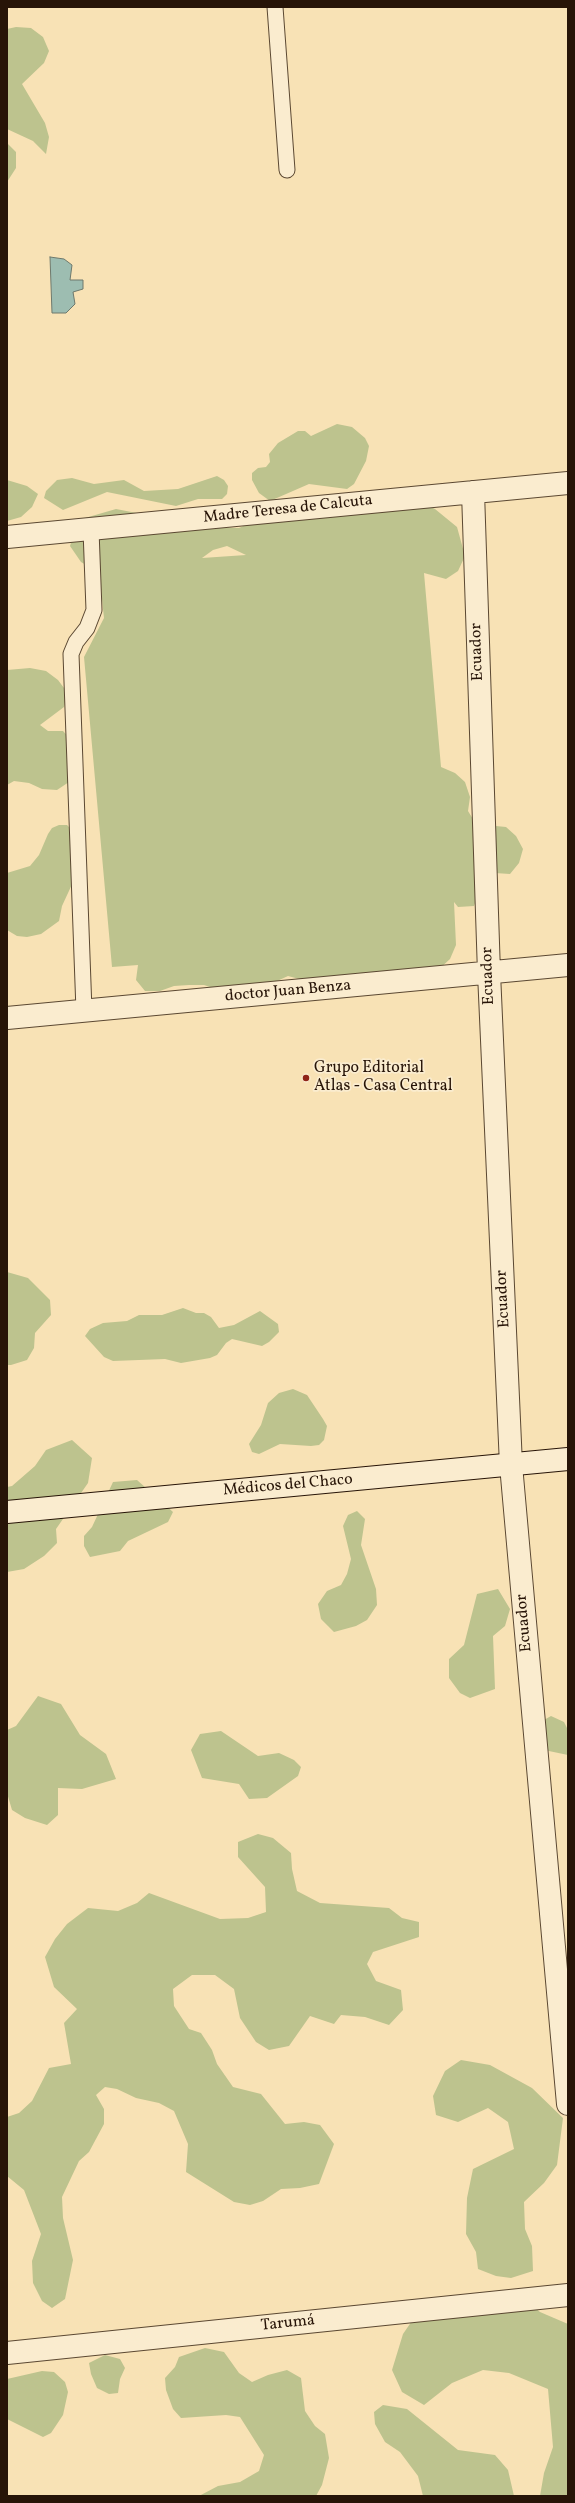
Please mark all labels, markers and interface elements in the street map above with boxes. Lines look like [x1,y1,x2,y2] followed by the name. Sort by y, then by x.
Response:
[202,492,374,528] street label: Madre Teresa de Calcuta
[467,623,489,681] street label: Ecuador
[478,947,500,1005] street label: Ecuador
[224,977,352,1007] street label: doctor Juan Benza
[314,1059,452,1097] place label: Grupo Editorial Atlas - Casa Central
[301,1073,311,1083] marker: Grupo Editorial Atlas - Casa Central
[493,1270,515,1328] street label: Ecuador
[222,1471,354,1501] street label: Médicos del Chaco
[513,1593,537,1653] street label: Ecuador
[260,2312,316,2336] street label: Tarumá

